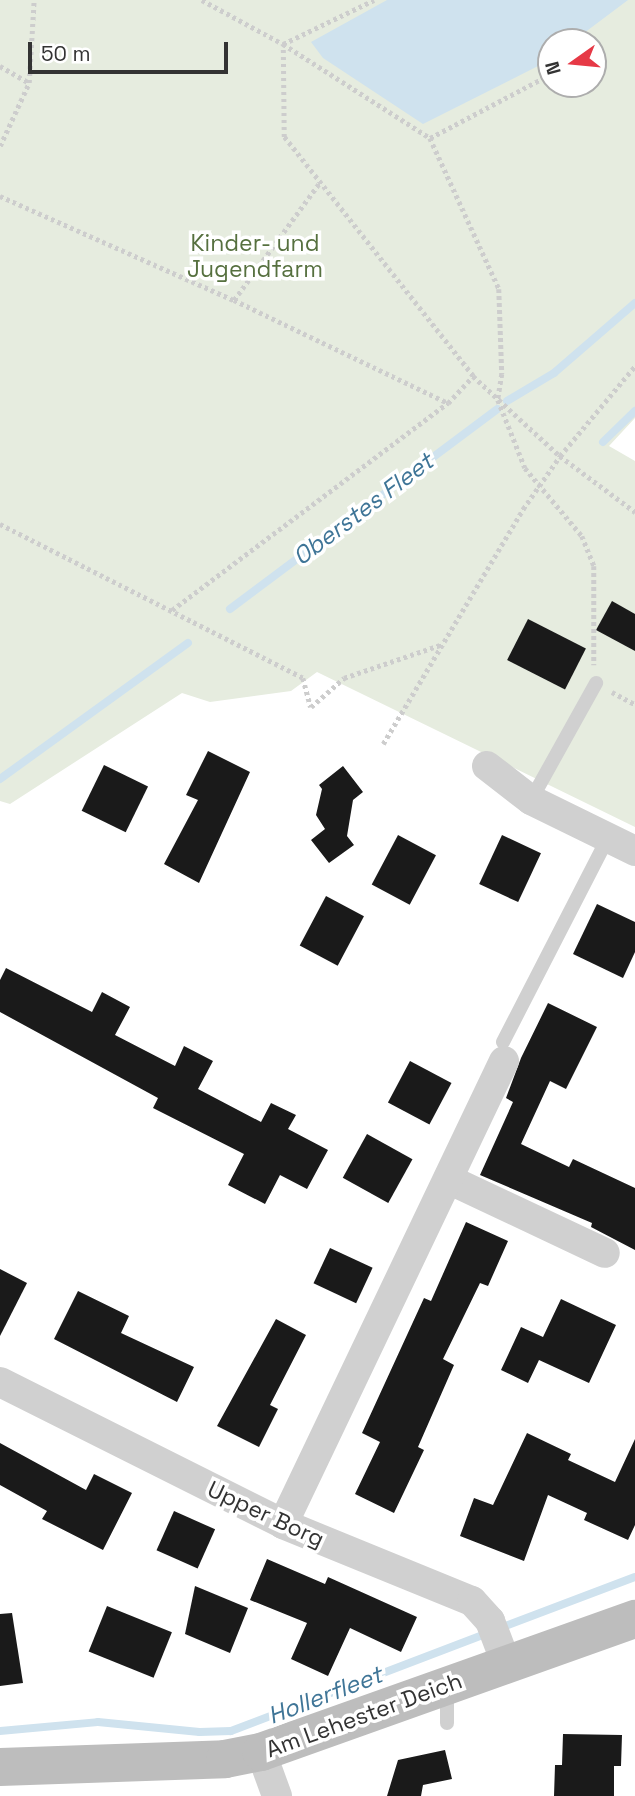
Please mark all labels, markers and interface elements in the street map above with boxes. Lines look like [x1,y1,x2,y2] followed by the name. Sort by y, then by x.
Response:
[32,28,231,72] scale bar
[537,28,607,98] north arrow
[41,40,91,67] text: 50 m
[539,59,567,77] text: N
[187,229,323,283] park label: Kinder- und Jugendfarm
[287,447,439,571] water label: Oberstes Fleet
[203,1475,329,1553] street label: Upper Borg
[264,1660,386,1730] water label: Hollerfleet
[262,1667,466,1763] street label: Am Lehester Deich

